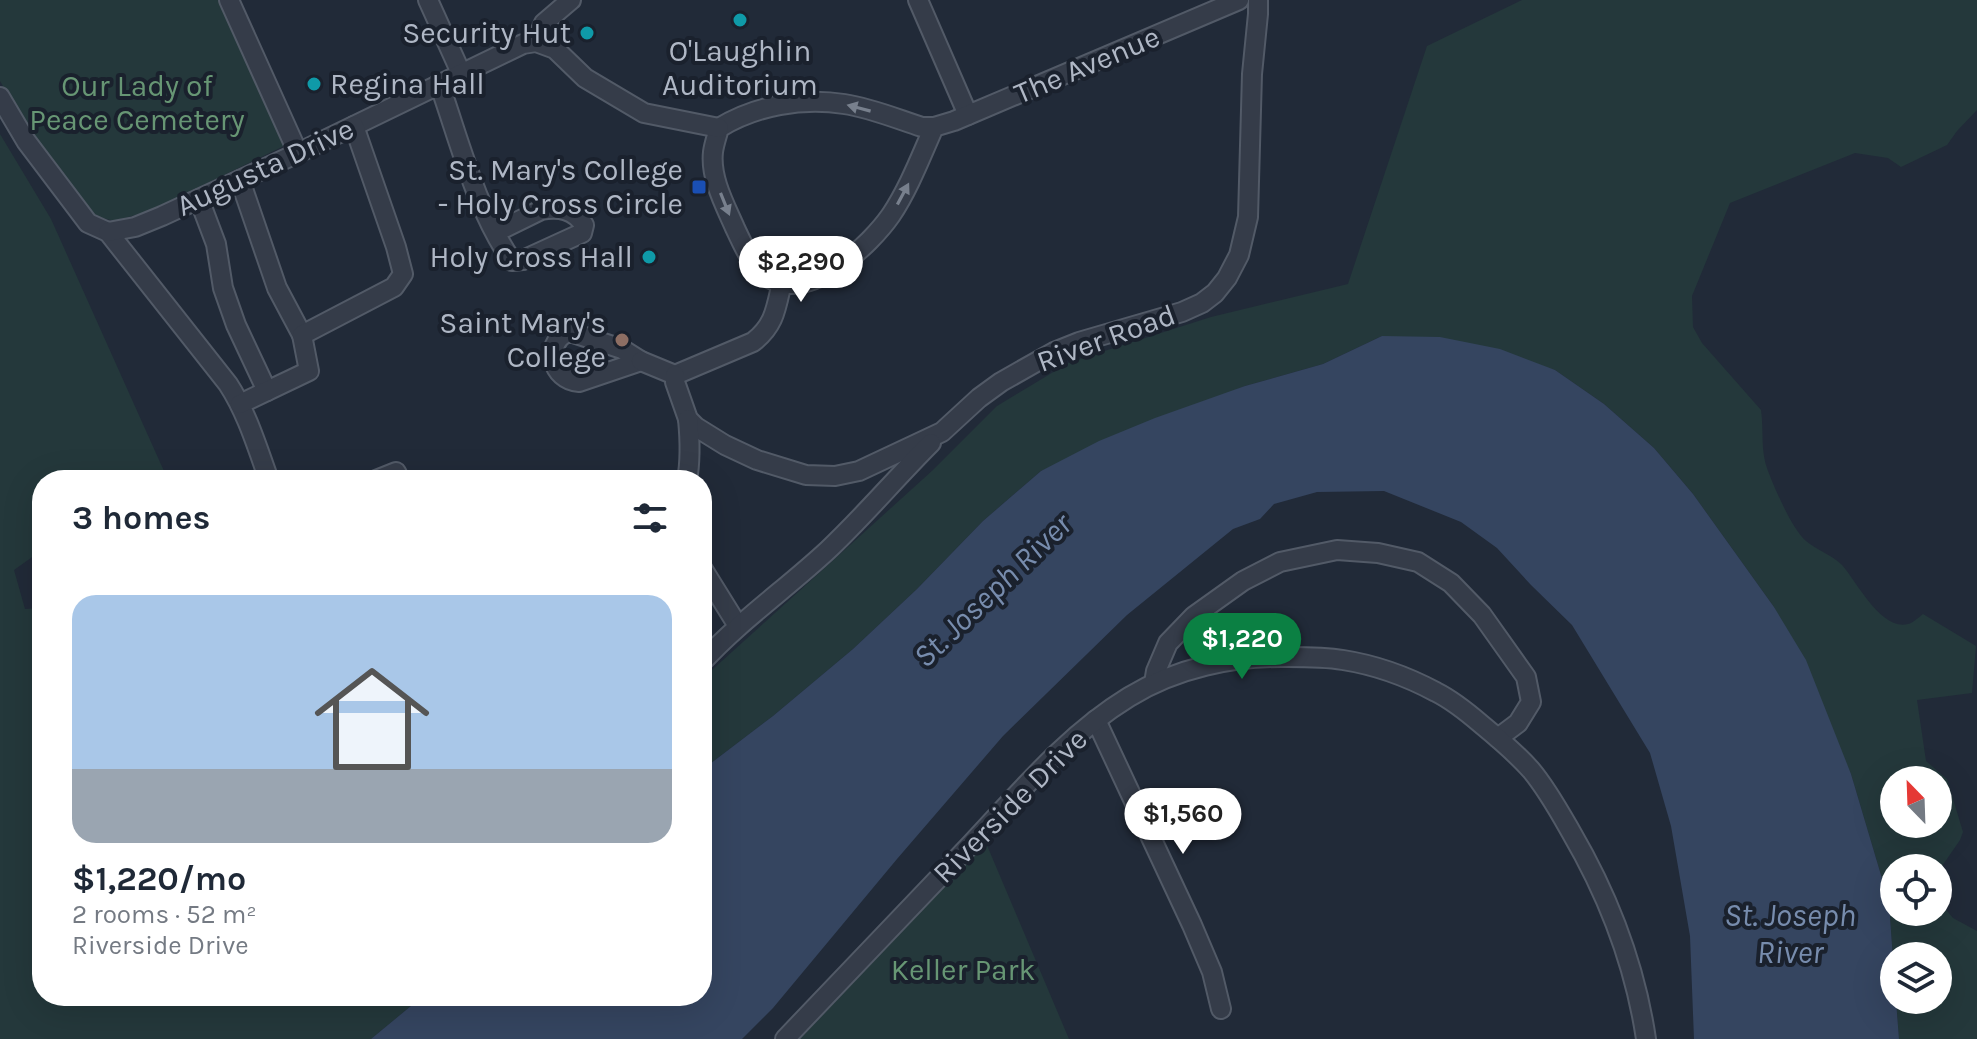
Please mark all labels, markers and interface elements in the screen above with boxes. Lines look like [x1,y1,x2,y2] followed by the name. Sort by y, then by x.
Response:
[731,11,749,29] marker: O'Laughlin Auditorium
[402,15,571,51] place label: Security Hut
[1009,18,1165,112] street label: The Avenue
[578,24,596,42] marker: Security Hut
[662,33,818,103] place label: O'Laughlin Auditorium
[330,66,485,102] place label: Regina Hall
[29,68,245,138] park label: Our Lady of Peace Cemetery
[305,75,323,93] marker: Regina Hall
[847,101,872,113] one-way arrow
[171,110,359,224] street label: Augusta Drive
[438,152,683,222] place label: St. Mary's College - Holy Cross Circle
[690,178,708,196] marker: St. Mary's College - Holy Cross Circle
[896,182,909,205] one-way arrow
[719,192,732,216] one-way arrow
[736,236,866,304] pin: $2,290
[429,239,633,275] place label: Holy Cross Hall
[757,246,845,277] text: $2,290
[640,248,658,266] marker: Holy Cross Hall
[1032,296,1180,380] street label: River Road
[439,305,606,375] place label: Saint Mary's College
[613,331,631,349] marker: Saint Mary's College
[628,496,672,540] icon: filters
[72,498,210,538] text: 3 homes
[906,505,1080,675] water label: St. Joseph River
[1177,613,1307,681] pin: $1,220
[1201,623,1283,654] text: $1,220
[300,647,444,791] icon: home
[925,721,1095,891] street label: Riverside Drive
[1880,766,1952,838] north arrow
[1880,766,1952,1014] map controls
[1118,788,1248,856] pin: $1,560
[1142,798,1224,829] text: $1,560
[1880,854,1952,926] button: locate
[72,859,246,899] text: $1,220/mo
[1724,897,1856,971] water label: St. Joseph River
[72,899,257,930] text: 2 rooms · 52 m²
[72,930,249,961] text: Riverside Drive
[1880,942,1952,1014] button: layers
[891,952,1035,988] park label: Keller Park

